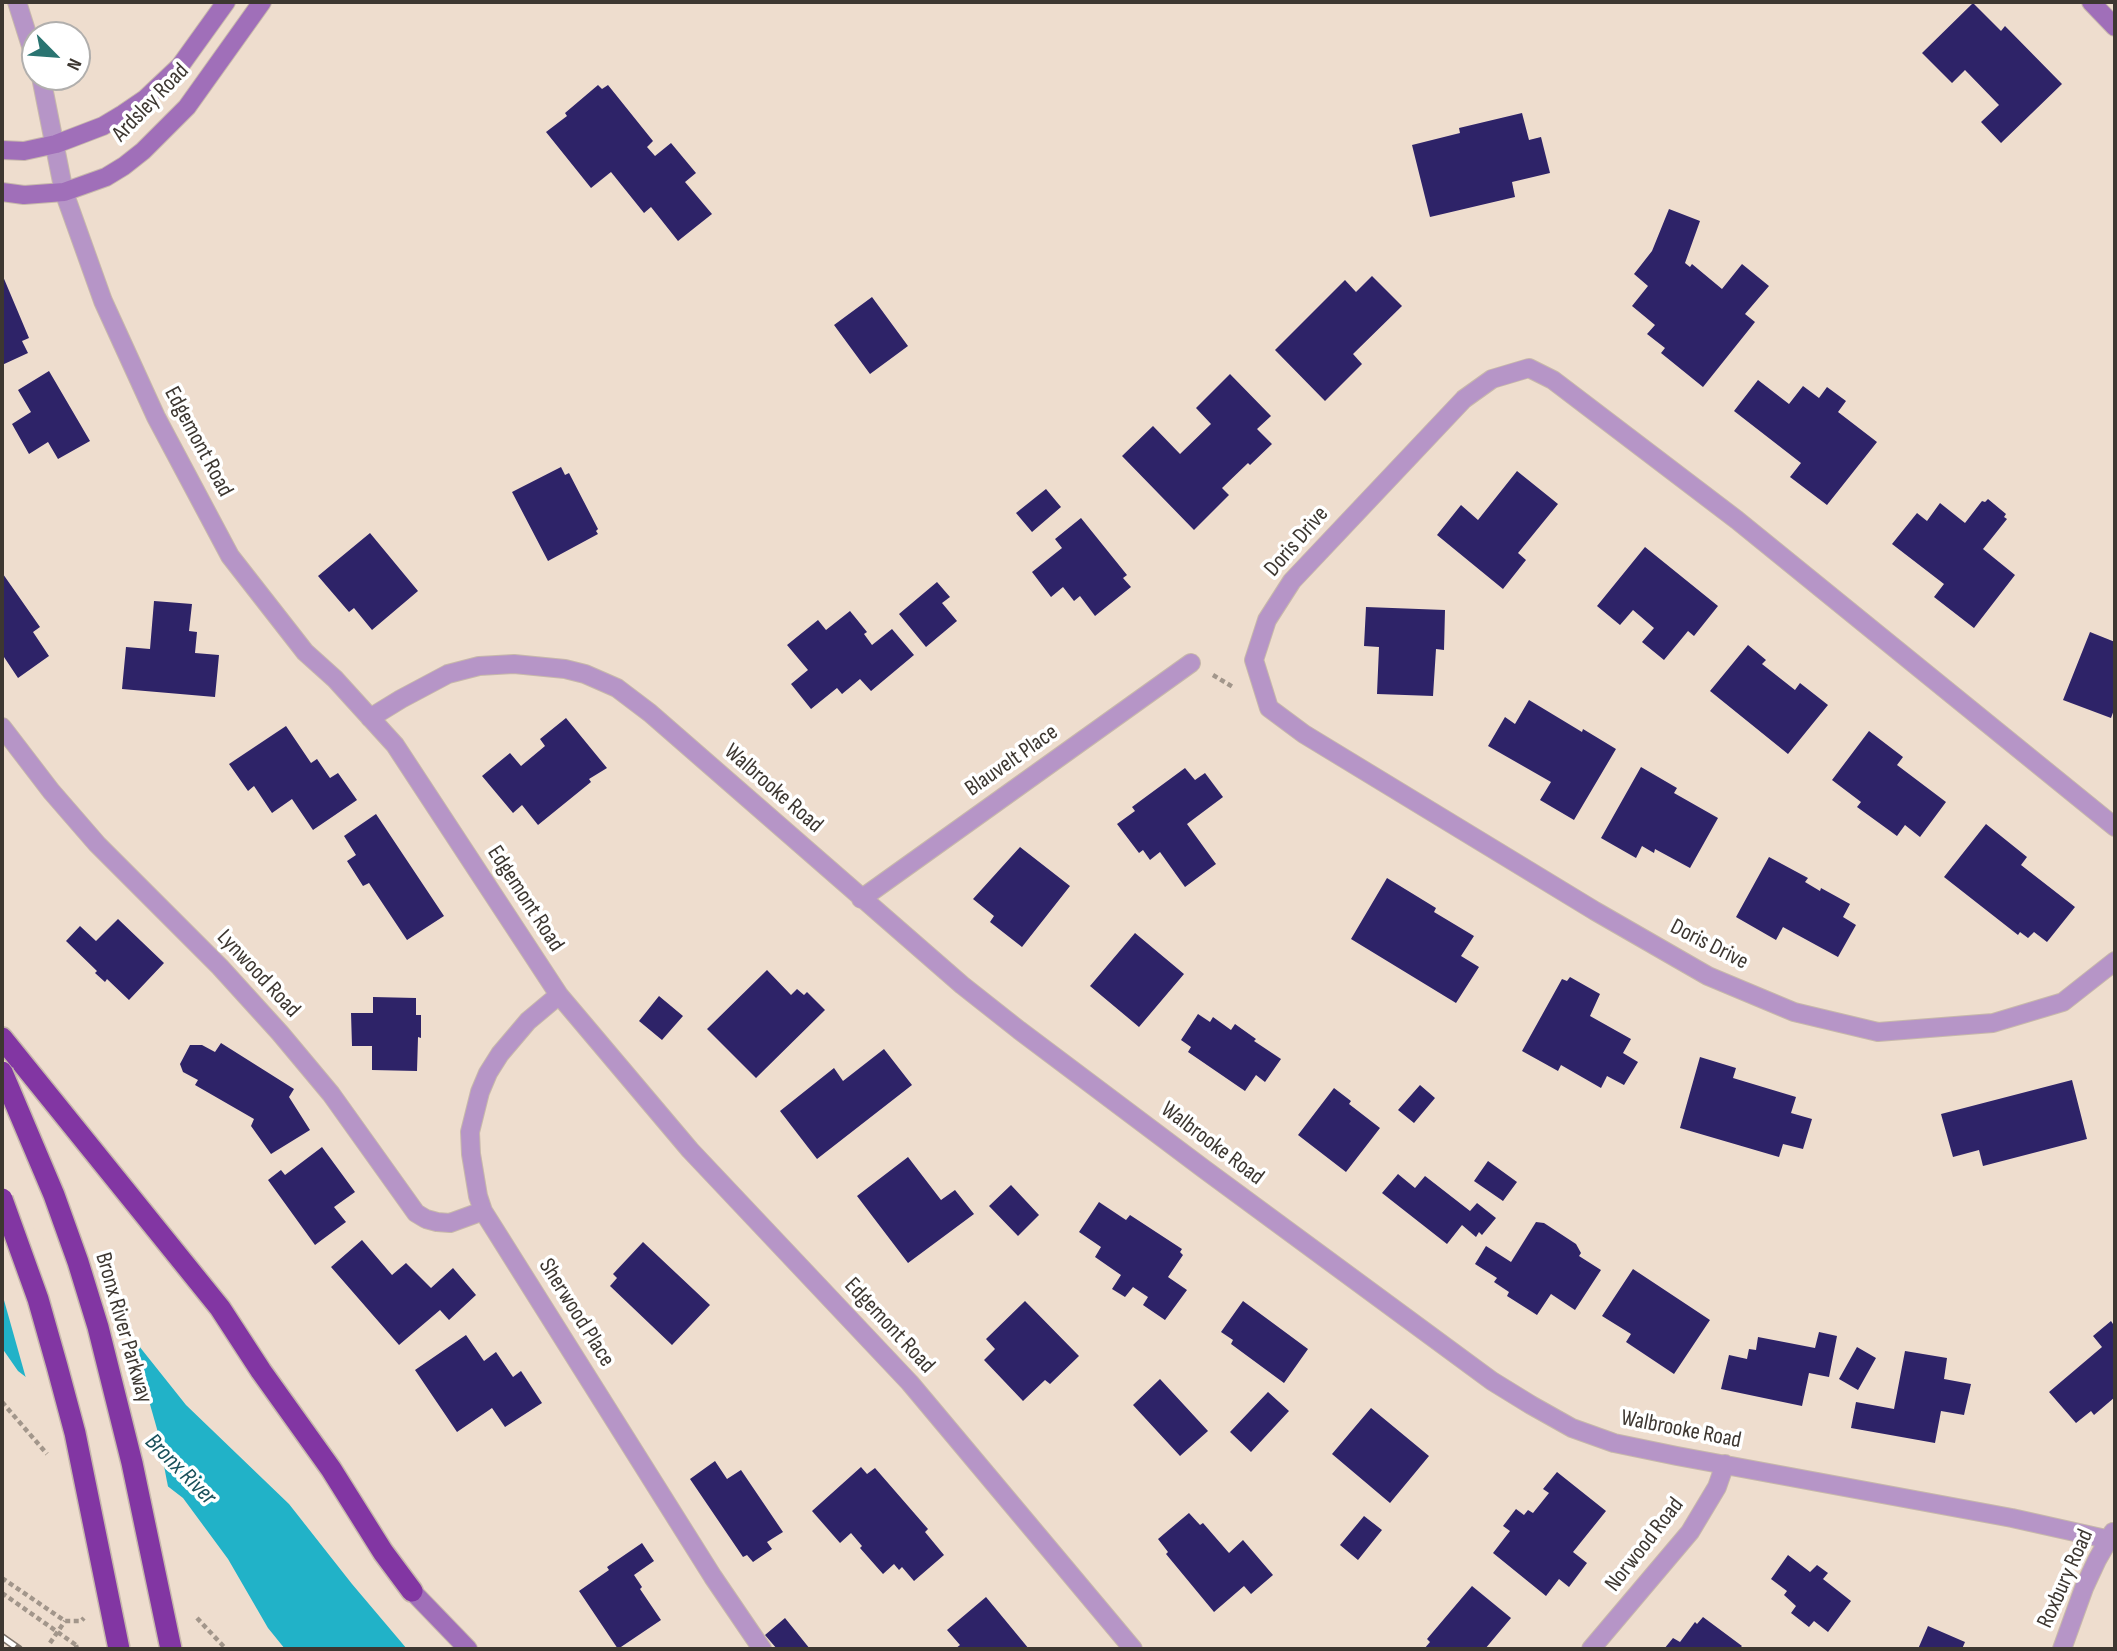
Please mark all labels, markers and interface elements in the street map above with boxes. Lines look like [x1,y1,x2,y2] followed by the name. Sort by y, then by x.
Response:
[21,21,91,91] north arrow
[61,55,86,74] text: N
[107,58,195,148] street label: Ardsley Road
[158,382,238,502] street label: Edgemont Road
[1259,501,1335,583] street label: Doris Drive
[960,719,1064,803] street label: Blauvelt Place
[718,739,828,839] street label: Walbrooke Road
[481,841,569,957] street label: Edgemont Road
[1665,914,1753,976] street label: Doris Drive
[210,924,306,1024] street label: Lynwood Road
[1155,1096,1269,1192] street label: Walbrooke Road
[88,1250,158,1406] street label: Bronx River Parkway
[532,1254,620,1372] street label: Sherwood Place
[838,1273,940,1379] street label: Edgemont Road
[1618,1405,1744,1455] street label: Walbrooke Road
[138,1428,222,1512] water label: Bronx River
[1600,1492,1690,1598] street label: Norwood Road
[2032,1525,2100,1633] street label: Roxbury Road

